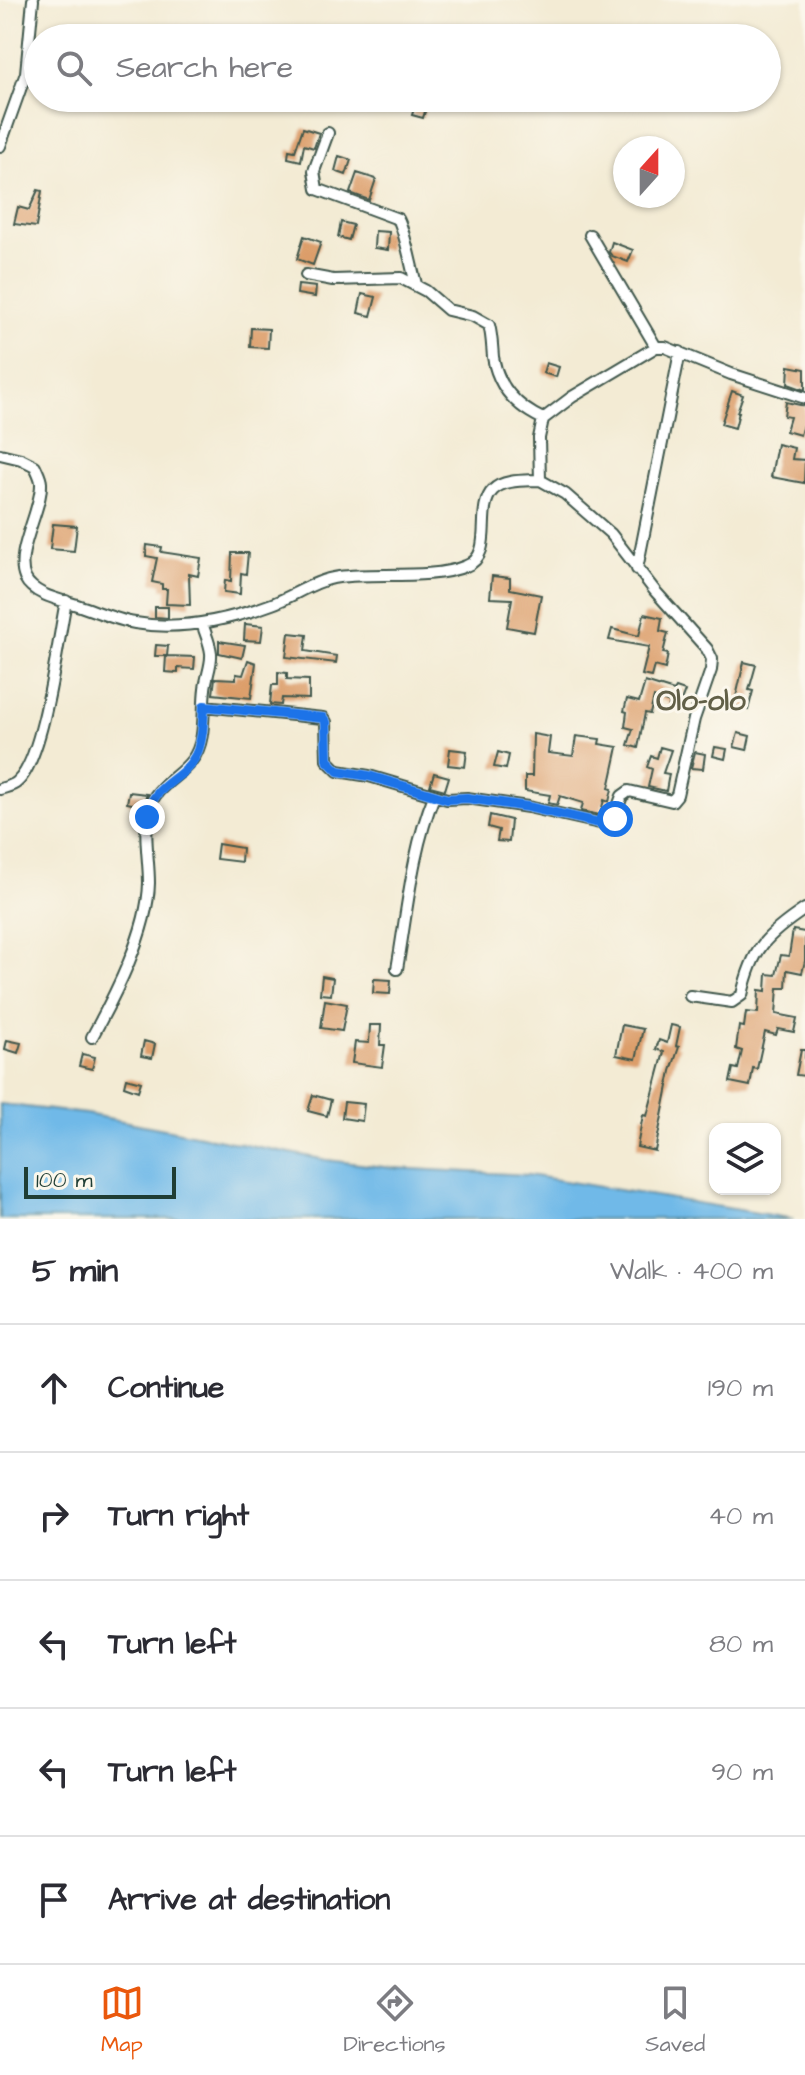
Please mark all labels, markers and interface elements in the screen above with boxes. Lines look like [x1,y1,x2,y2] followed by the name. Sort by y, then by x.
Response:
[24,24,781,112] search box
[52,46,96,90] icon: search
[116,47,293,89] text: Search here
[613,136,685,208] north arrow
[656,680,746,722] district label: Olo-olo
[129,799,165,835] route end
[597,801,633,837] route start
[709,1123,781,1195] map controls
[709,1123,781,1195] button: layers
[24,1163,176,1199] scale bar
[36,1165,93,1196] text: 100 m
[32,1247,118,1295] text: 5 min
[610,1253,773,1289] text: Walk · 400 m
[32,1366,76,1410] icon: ahead
[108,1367,224,1409] text: Continue
[708,1370,773,1406] text: 190 m
[32,1494,76,1538] icon: right
[108,1495,249,1537] text: Turn right
[708,1498,773,1534] text: 40 m
[32,1622,76,1666] icon: left
[108,1623,236,1665] text: Turn left
[709,1626,773,1662] text: 80 m
[32,1750,76,1794] icon: left
[108,1751,236,1793] text: Turn left
[711,1754,773,1790] text: 90 m
[32,1878,76,1922] icon: arrive
[108,1879,390,1921] text: Arrive at destination
[100,1981,144,2060] tab: Map
[343,1981,446,2060] tab: Directions
[645,1981,705,2060] tab: Saved

